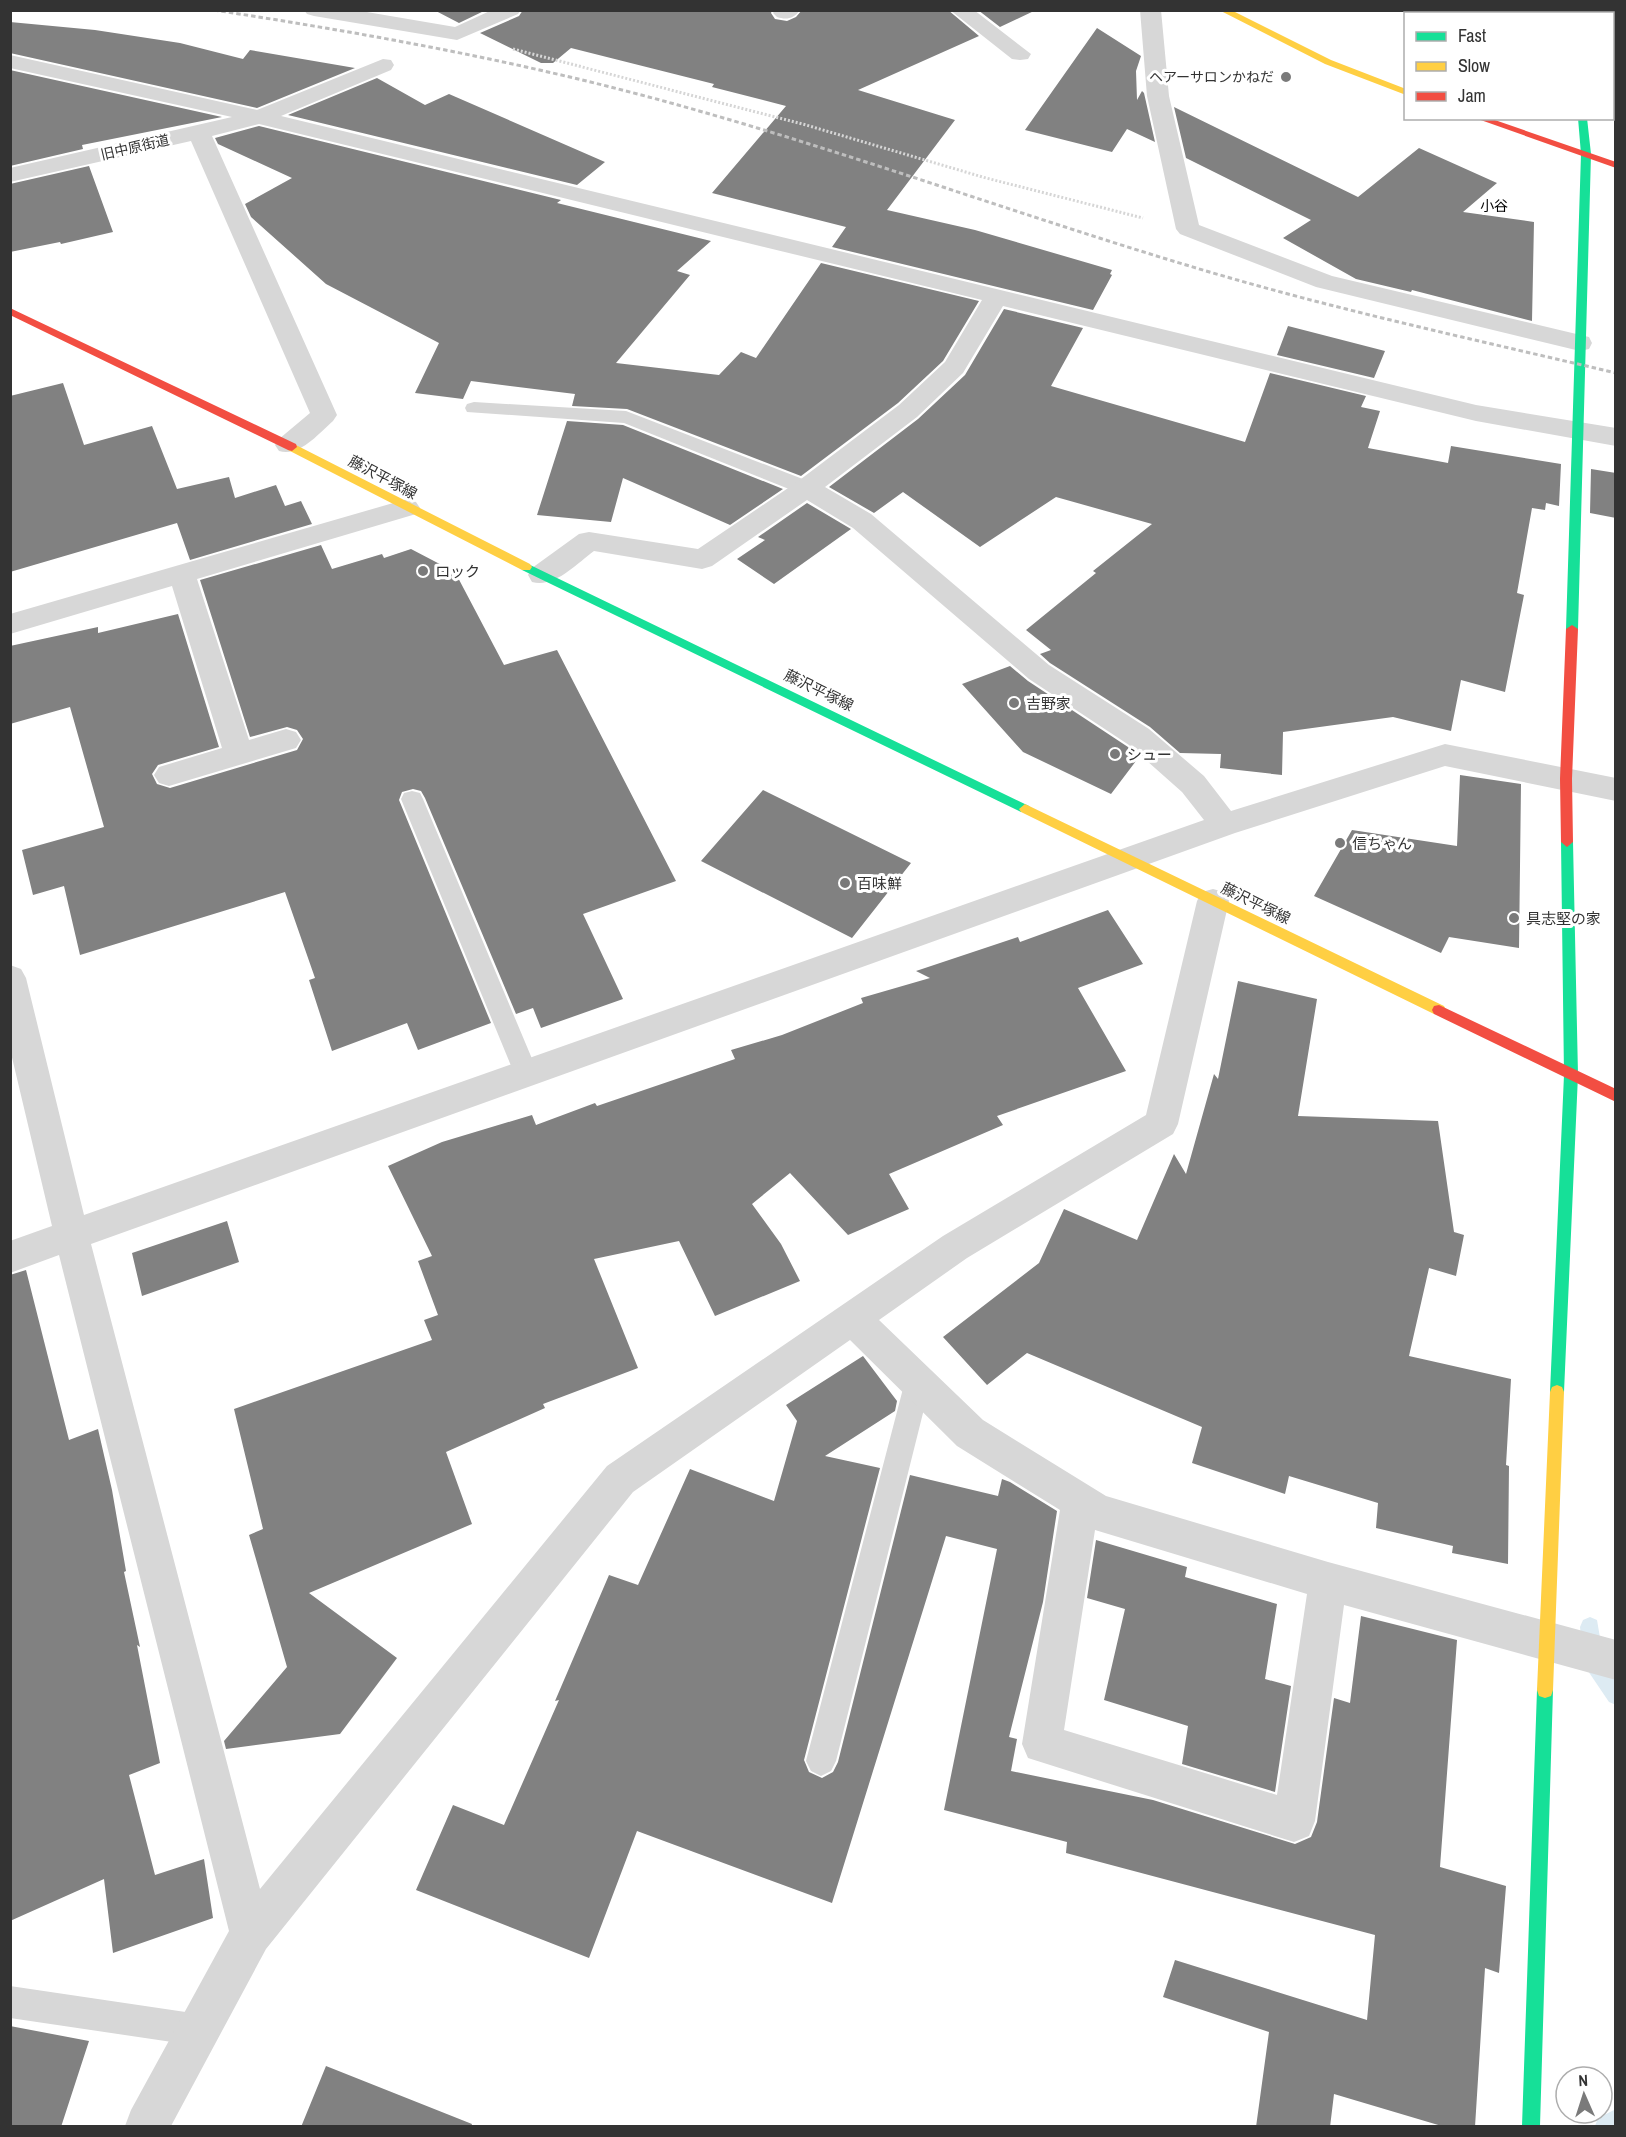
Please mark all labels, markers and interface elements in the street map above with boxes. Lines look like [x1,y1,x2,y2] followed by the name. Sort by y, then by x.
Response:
[1404,12,1614,120] legend
[1458,23,1486,48] text: Fast
[1458,53,1490,78] text: Slow
[1149,68,1274,86] place label: ヘアーサロンかねだ
[1279,70,1293,84] marker: ヘアーサロンかねだ
[1458,83,1486,108] text: Jam
[99,130,171,164] street label: 旧中原街道
[1480,197,1508,215] district label: 小谷
[345,450,421,504] street label: 藤沢平塚線
[435,561,480,582] place label: ロック
[416,564,430,578] marker: ロック
[781,664,857,716] street label: 藤沢平塚線
[1026,693,1071,714] place label: 吉野家
[1007,696,1021,710] marker: 吉野家
[1127,744,1172,765] place label: シュー
[1108,747,1122,761] marker: シュー
[1352,833,1412,854] place label: 信ちゃん
[1333,836,1347,850] marker: 信ちゃん
[857,873,902,894] place label: 百味鮮
[838,876,852,890] marker: 百味鮮
[1218,877,1294,929] street label: 藤沢平塚線
[1526,908,1601,929] place label: 具志堅の家
[1507,911,1521,925] marker: 具志堅の家
[1554,2065,1614,2125] north arrow
[1578,2069,1589,2091] text: N

